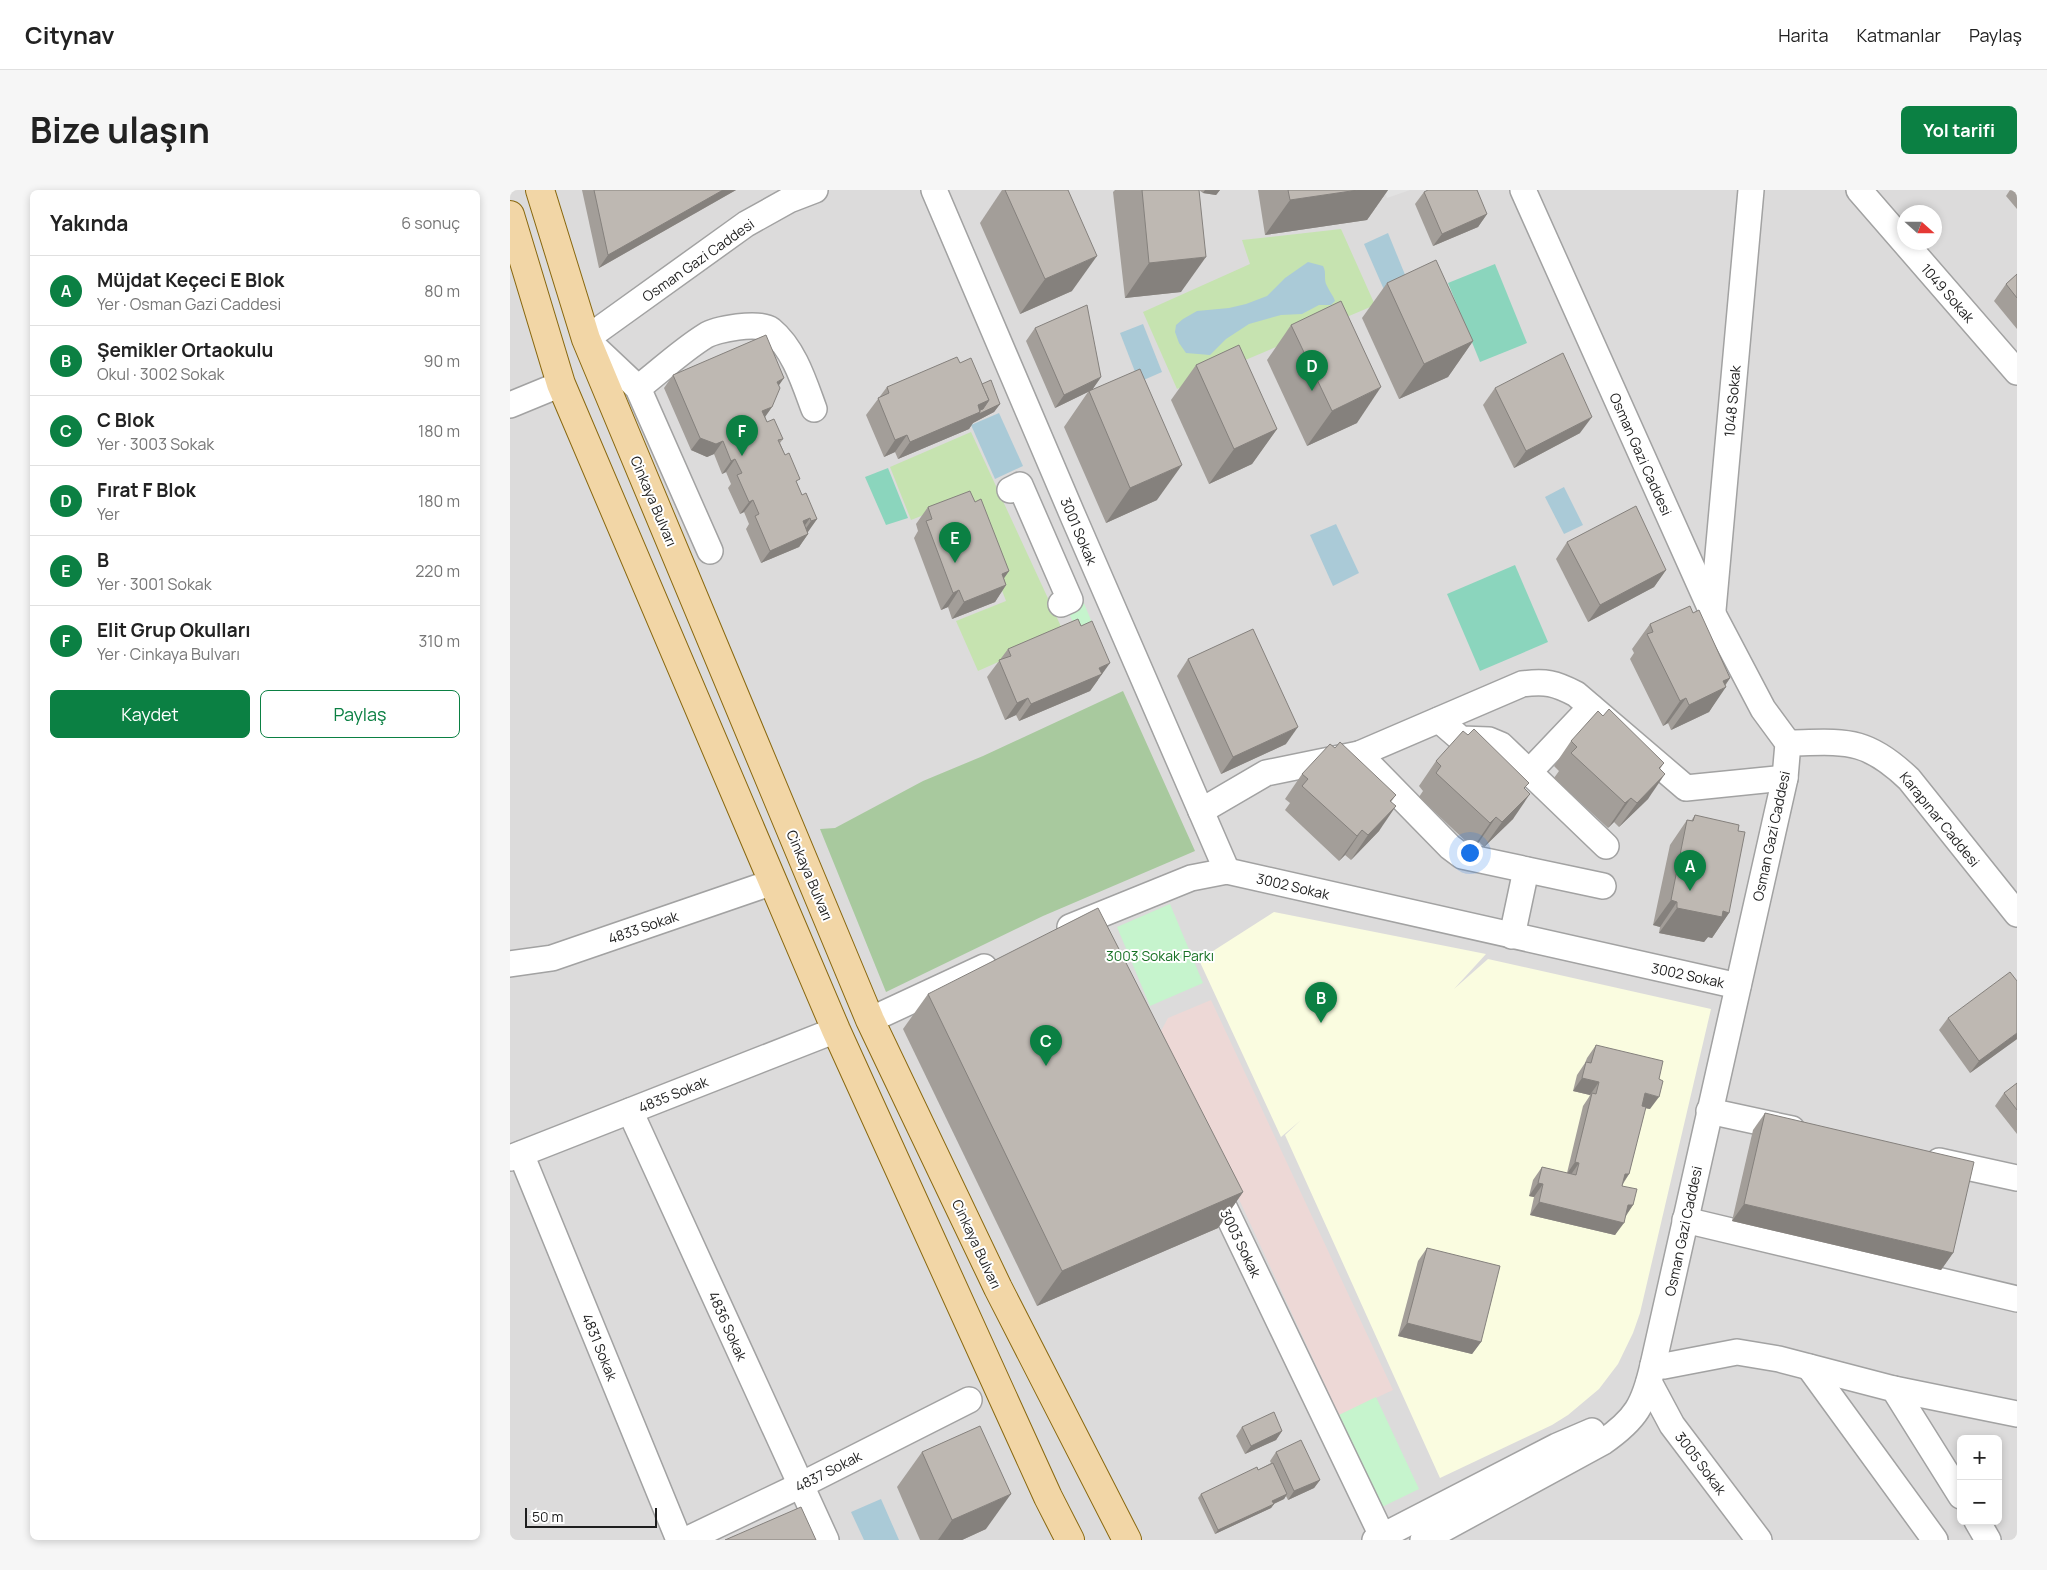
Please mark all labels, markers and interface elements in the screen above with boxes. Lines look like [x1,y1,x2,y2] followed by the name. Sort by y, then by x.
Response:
[25,18,115,51] text: Citynav
[1778,23,1828,47] text: Harita
[1856,23,1941,47] text: Katmanlar
[1969,23,2022,47] text: Paylaş
[30,106,210,154] text: Bize ulaşın
[1901,106,2017,154] button: Yol tarifi
[1897,205,1942,250] north arrow
[50,209,128,237] text: Yakında
[401,212,460,234] text: 6 sonuç
[638,214,758,306] street label: Osman Gazi Caddesi
[1917,260,1980,327] street label: 1049 Sokak
[97,267,284,293] text: Müjdat Keçeci E Blok
[61,280,71,302] text: A
[424,280,460,302] text: 80 m
[97,293,281,315] text: Yer · Osman Gazi Caddesi
[97,337,273,363] text: Şemikler Ortaokulu
[61,350,71,372] text: B
[424,350,460,372] text: 90 m
[1296,350,1328,391] pin: D
[97,363,225,385] text: Okul · 3002 Sokak
[1719,363,1745,438] street label: 1048 Sokak
[1605,390,1677,518] street label: Osman Gazi Caddesi
[97,407,154,433] text: C Blok
[726,415,758,456] pin: F
[60,420,72,442] text: C
[418,420,460,442] text: 180 m
[97,433,214,455] text: Yer · 3003 Sokak
[626,453,682,549] street label: Cinkaya Bulvarı
[97,477,196,503] text: Fırat F Blok
[60,490,72,512] text: D
[418,490,460,512] text: 180 m
[1056,494,1102,569] street label: 3001 Sokak
[97,503,120,525] text: Yer
[939,522,971,563] pin: E
[97,547,109,573] text: B
[61,560,71,582] text: E
[415,560,460,582] text: 220 m
[97,573,212,595] text: Yer · 3001 Sokak
[97,617,251,643] text: Elit Grup Okulları
[62,630,70,652] text: F
[418,630,460,652] text: 310 m
[97,643,240,665] text: Yer · Cinkaya Bulvarı
[50,690,250,738] button: Kaydet
[260,690,460,738] button: Paylaş
[1896,767,1984,871] street label: Karapınar Caddesi
[1748,769,1794,903] street label: Osman Gazi Caddesi
[782,827,838,923] street label: Cinkaya Bulvarı
[1457,840,1483,866] your location
[1674,850,1706,891] pin: A
[1255,868,1332,904] street label: 3002 Sokak
[605,906,682,948] street label: 4833 Sokak
[1106,946,1214,965] park label: 3003 Sokak Parkı
[1650,958,1727,992] street label: 3002 Sokak
[1305,982,1337,1023] pin: B
[1030,1025,1062,1066] pin: C
[635,1071,712,1117] street label: 4835 Sokak
[1660,1164,1706,1298] street label: Osman Gazi Caddesi
[948,1196,1006,1292] street label: Cinkaya Bulvarı
[1216,1206,1266,1281] street label: 3003 Sokak
[704,1288,752,1365] street label: 4836 Sokak
[578,1311,622,1384] street label: 4831 Sokak
[1671,1428,1732,1499] street label: 3005 Sokak
[1957,1435,2002,1525] map controls
[1957,1435,2002,1480] button: +
[791,1446,866,1496] street label: 4837 Sokak
[1957,1480,2002,1525] button: −
[525,1505,658,1528] scale bar
[532,1507,563,1526] text: 50 m

